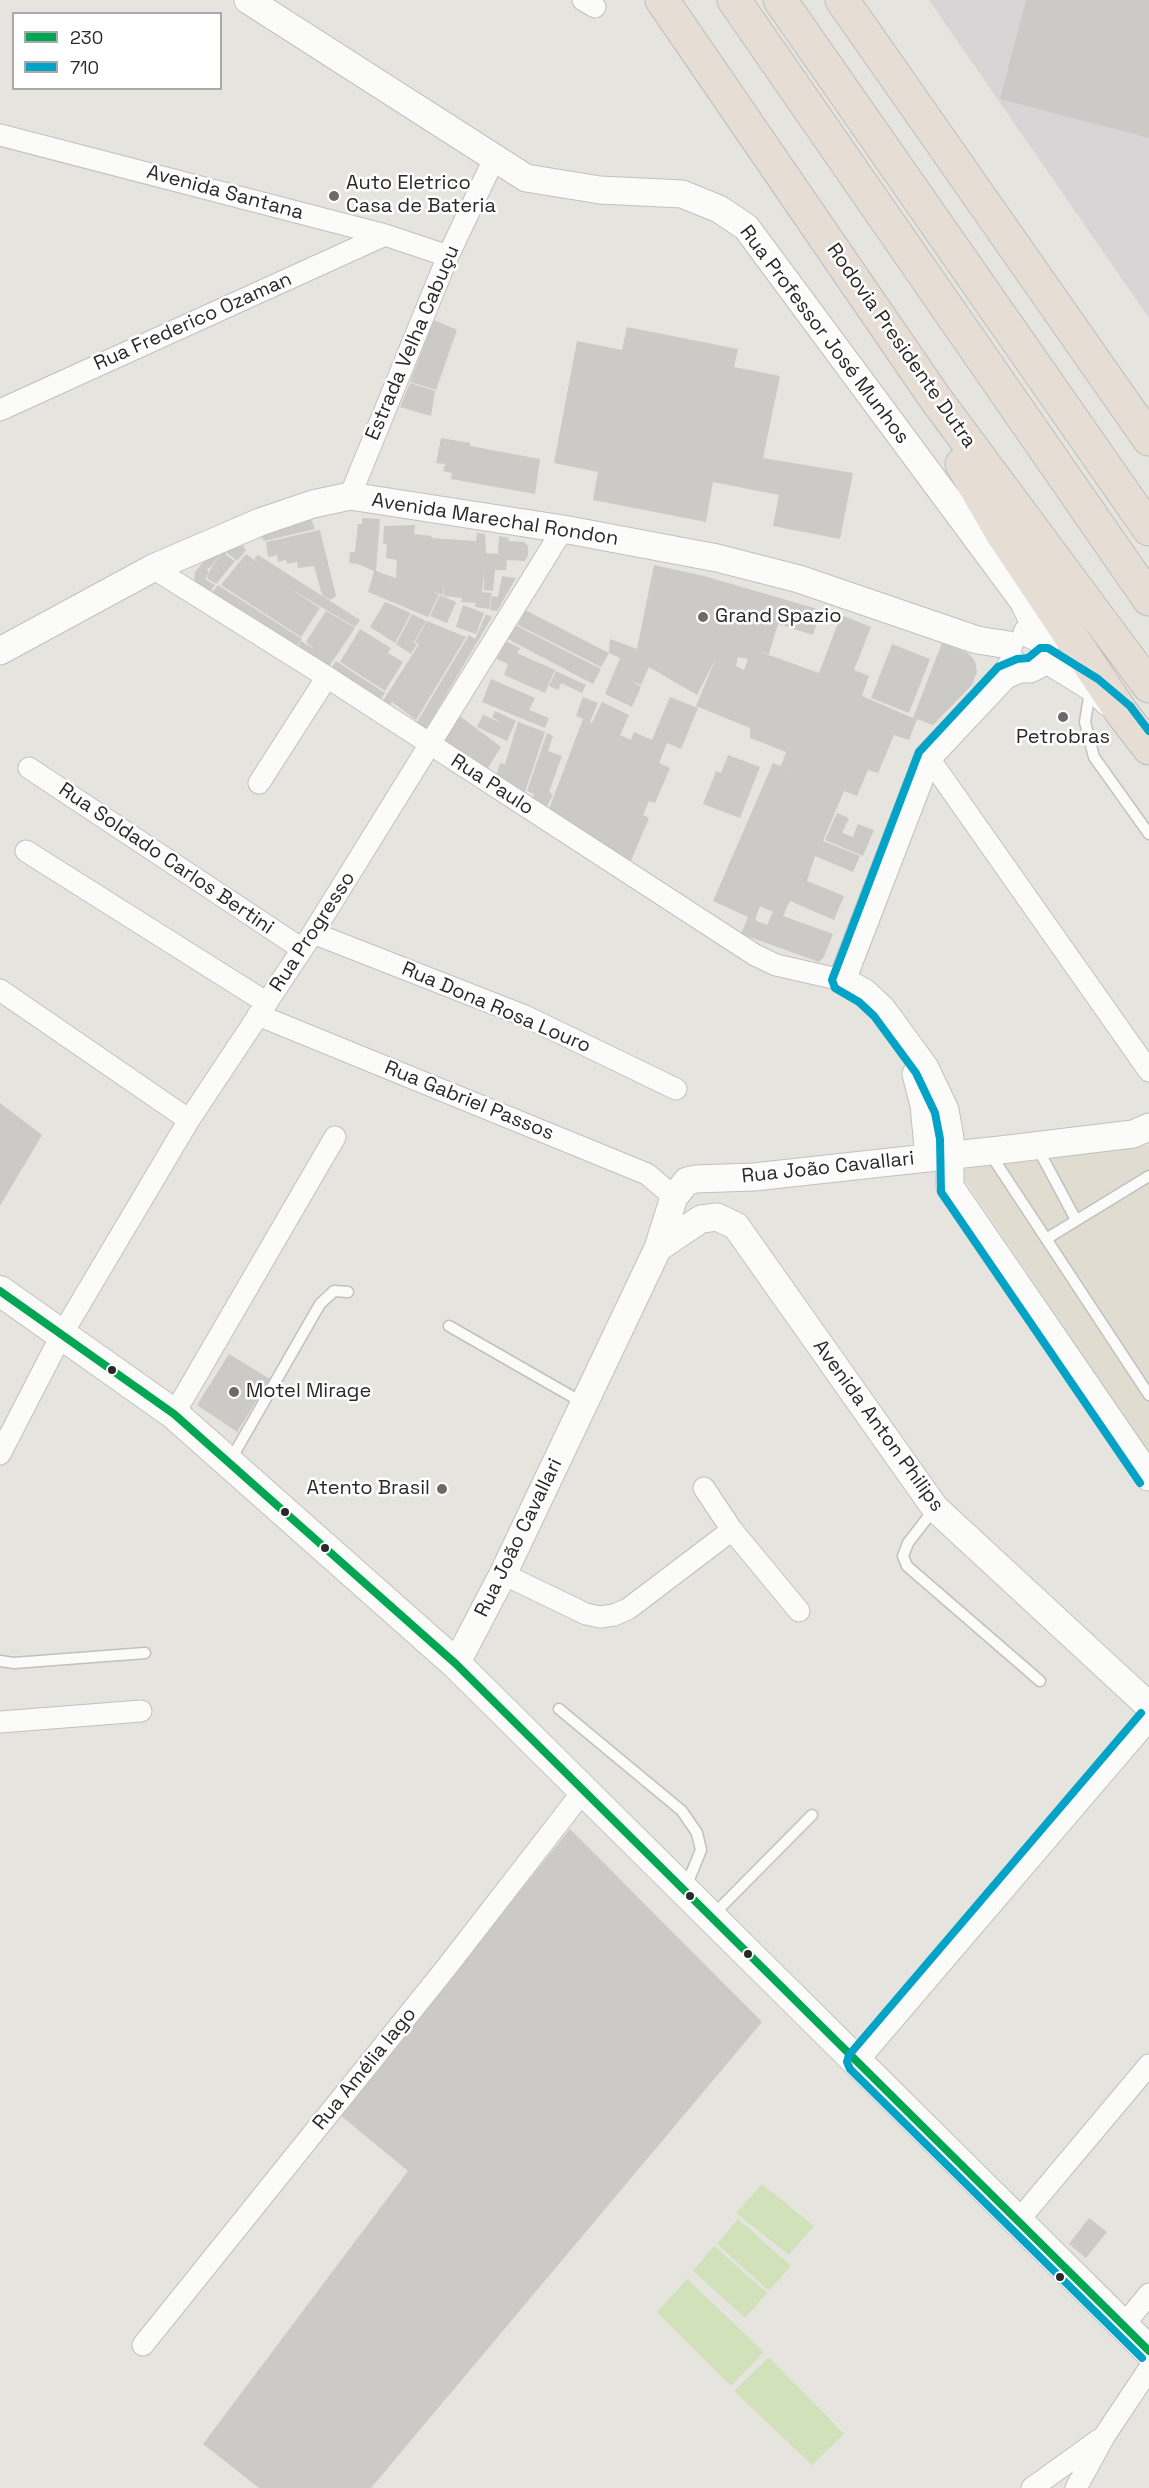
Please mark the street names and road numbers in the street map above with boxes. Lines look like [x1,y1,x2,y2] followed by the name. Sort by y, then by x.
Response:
[144,161,306,225] street label: Avenida Santana
[734,221,914,449] street label: Rua Professor José Munhos
[821,239,981,453] street label: Rodovia Presidente Dutra
[361,242,465,444] street label: Estrada Velha Cabuçu
[90,267,296,377] street label: Rua Frederico Ozaman
[370,489,620,551] street label: Avenida Marechal Rondon
[446,749,538,821] street label: Rua Paulo
[54,778,278,940] street label: Rua Soldado Carlos Bertini
[265,867,361,997] street label: Rua Progresso
[398,957,594,1059] street label: Rua Dona Rosa Louro
[381,1056,557,1146] street label: Rua Gabriel Passos
[740,1147,916,1189] street label: Rua João Cavallari
[808,1335,948,1517] street label: Avenida Anton Philips
[470,1455,568,1621] street label: Rua João Cavallari
[308,2003,422,2135] street label: Rua Amélia lago

